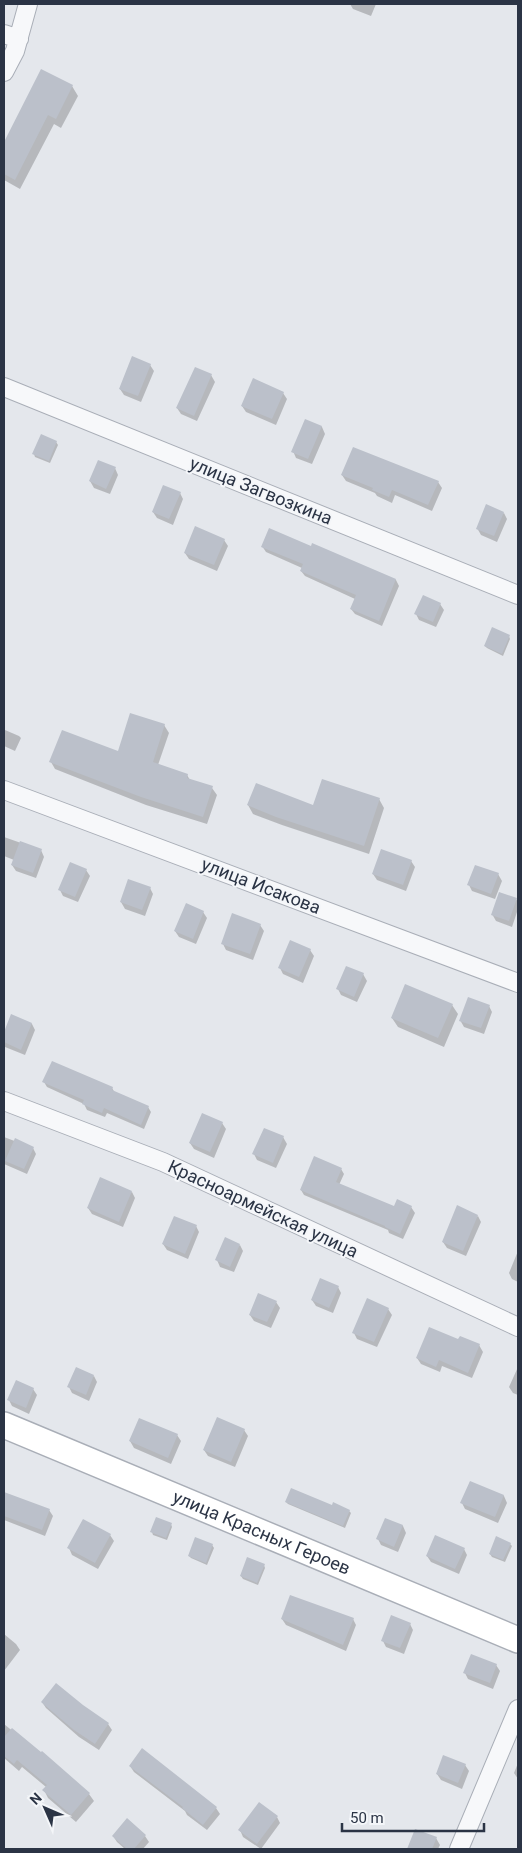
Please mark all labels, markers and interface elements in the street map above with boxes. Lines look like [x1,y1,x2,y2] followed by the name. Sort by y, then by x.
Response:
[187,452,336,529] street label: улица Загвозкина
[199,853,324,918] street label: улица Исакова
[165,1155,362,1262] street label: Красноармейская улица
[170,1486,354,1579] street label: улица Красных Героев
[20,1783,70,1833] north arrow
[27,1790,45,1808] text: N
[342,1800,484,1832] scale bar
[350,1809,384,1827] text: 50 m

